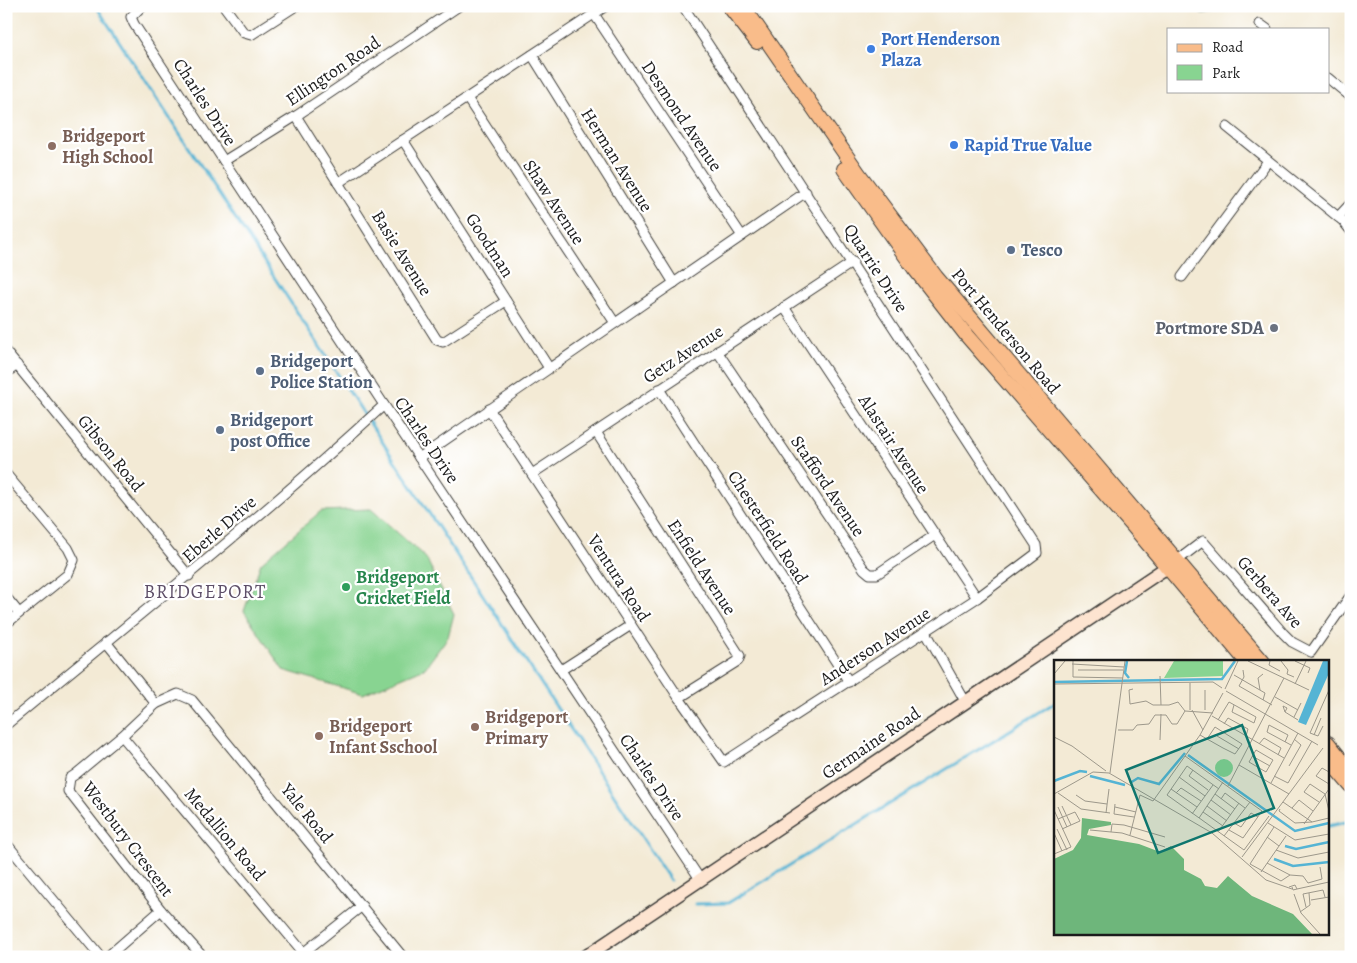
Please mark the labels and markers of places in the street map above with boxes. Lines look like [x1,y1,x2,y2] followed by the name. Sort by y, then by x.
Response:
[881,27,1000,72] place label: Port Henderson Plaza
[865,43,877,55] marker: Port Henderson Plaza
[62,124,153,169] place label: Bridgeport High School
[964,133,1092,157] place label: Rapid True Value
[948,139,960,151] marker: Rapid True Value
[46,140,58,152] marker: Bridgeport High School
[1021,238,1063,262] place label: Tesco
[1005,244,1017,256] marker: Tesco
[1155,316,1265,340] place label: Portmore SDA
[1268,322,1280,334] marker: Portmore SDA
[270,349,373,394] place label: Bridgeport Police Station
[254,365,266,377] marker: Bridgeport Police Station
[230,408,313,453] place label: Bridgeport post Office
[214,424,226,436] marker: Bridgeport post Office
[356,565,451,610] place label: Bridgeport Cricket Field
[340,581,352,593] marker: Bridgeport Cricket Field
[485,705,568,750] place label: Bridgeport Primary
[329,714,438,759] place label: Bridgeport Infant Sschool
[469,721,481,733] marker: Bridgeport Primary
[313,730,325,742] marker: Bridgeport Infant Sschool

